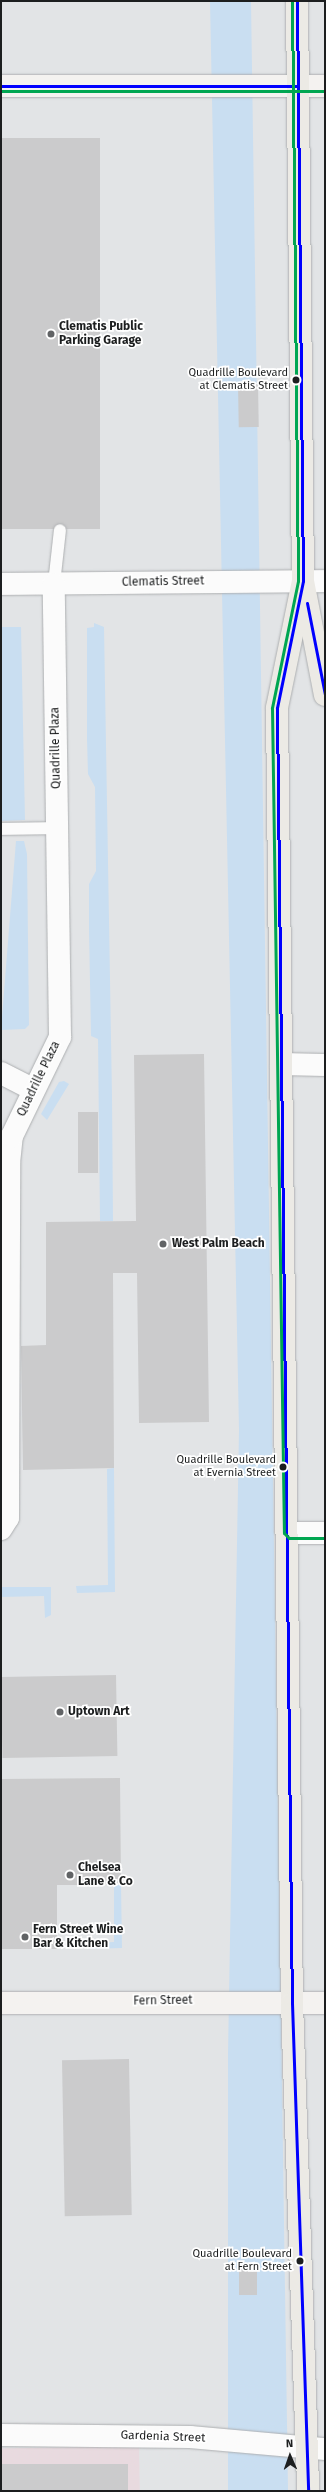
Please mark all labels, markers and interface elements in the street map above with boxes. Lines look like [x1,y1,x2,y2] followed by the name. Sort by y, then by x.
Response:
[59,320,143,348] place label: Clematis Public Parking Garage
[46,329,56,339] marker: Clematis Public Parking Garage
[188,367,288,393] place label: Quadrille Boulevard at Clematis Street
[291,375,301,385] marker: Quadrille Boulevard at Clematis Street
[122,574,204,590] street label: Clematis Street
[48,707,64,789] street label: Quadrille Plaza
[15,1039,63,1119] street label: Quadrille Plaza
[172,1237,265,1251] place label: West Palm Beach
[157,1238,169,1250] marker: West Palm Beach
[176,1454,276,1480] place label: Quadrille Boulevard at Evernia Street
[278,1462,288,1472] marker: Quadrille Boulevard at Evernia Street
[68,1705,130,1719] place label: Uptown Art
[55,1707,65,1717] marker: Uptown Art
[78,1861,133,1889] place label: Chelsea Lane & Co
[65,1870,75,1880] marker: Chelsea Lane & Co
[33,1923,123,1951] place label: Fern Street Wine Bar & Kitchen
[20,1932,30,1942] marker: Fern Street Wine Bar & Kitchen
[133,1993,193,2009] street label: Fern Street
[192,2248,292,2274] place label: Quadrille Boulevard at Fern Street
[295,2256,305,2266] marker: Quadrille Boulevard at Fern Street
[120,2428,206,2446] street label: Gardenia Street
[270,2436,310,2476] north arrow
[286,2437,293,2450] text: N

